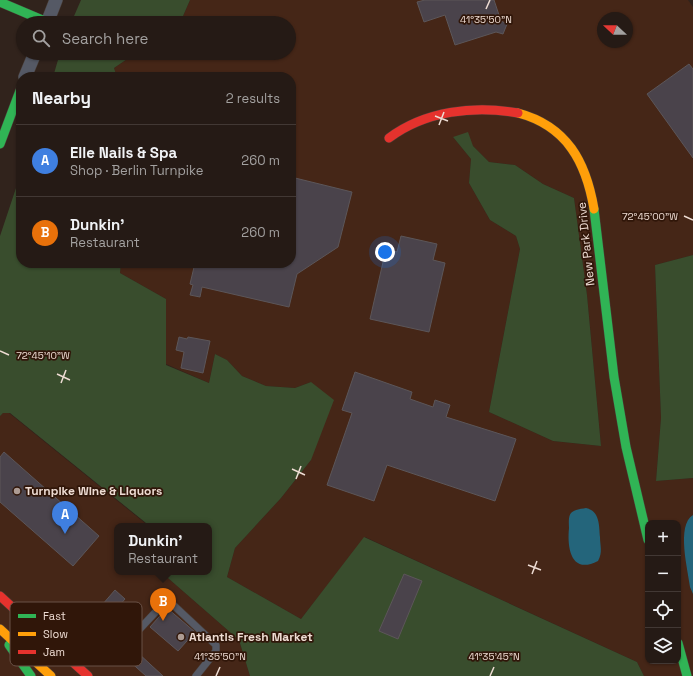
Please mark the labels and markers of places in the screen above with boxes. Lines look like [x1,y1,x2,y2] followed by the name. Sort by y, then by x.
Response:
[25,483,162,499] place label: Turnpike Wine & Liquors
[12,486,22,496] marker: Turnpike Wine & Liquors
[52,501,78,534] pin: A
[150,588,176,621] pin: B
[189,629,313,645] place label: Atlantis Fresh Market
[176,632,186,642] marker: Atlantis Fresh Market

